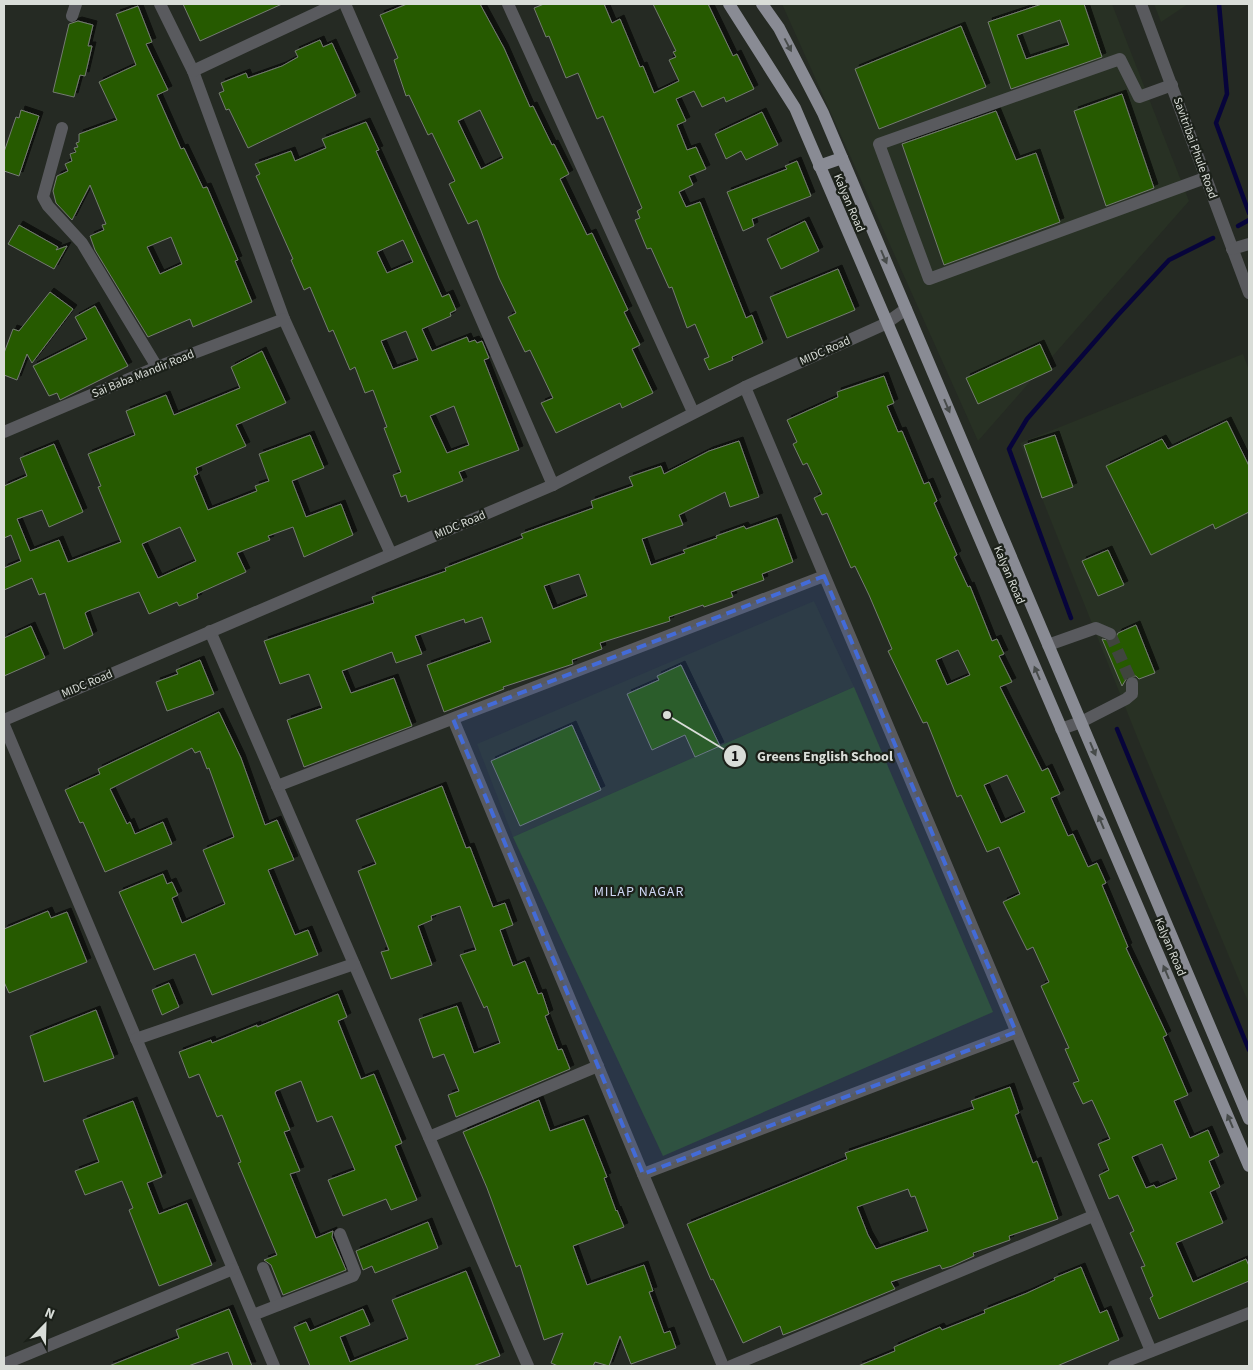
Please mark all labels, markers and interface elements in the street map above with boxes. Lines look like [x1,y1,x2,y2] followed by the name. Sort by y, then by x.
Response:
[784,38,792,53] one-way arrow
[1169,95,1221,201] street label: Savitribai Phule Road
[829,171,869,235] street label: Kalyan Road
[880,250,888,265] one-way arrow
[797,332,853,370] street label: MIDC Road
[89,346,197,402] street label: Sai Baba Mandir Road
[944,399,952,414] one-way arrow
[432,507,488,543] street label: MIDC Road
[989,543,1029,607] street label: Kalyan Road
[59,666,115,702] street label: MIDC Road
[1032,666,1040,680] one-way arrow
[722,741,903,770] callout: Greens English School
[1089,742,1097,756] one-way arrow
[731,746,739,767] text: 1
[757,747,893,767] text: Greens English School
[1097,815,1105,829] one-way arrow
[594,882,684,902] district label: MILAP NAGAR
[1150,915,1190,979] street label: Kalyan Road
[1161,965,1169,979] one-way arrow
[1225,1114,1233,1128] one-way arrow
[20,1300,70,1350] north arrow
[41,1303,58,1325] text: N

